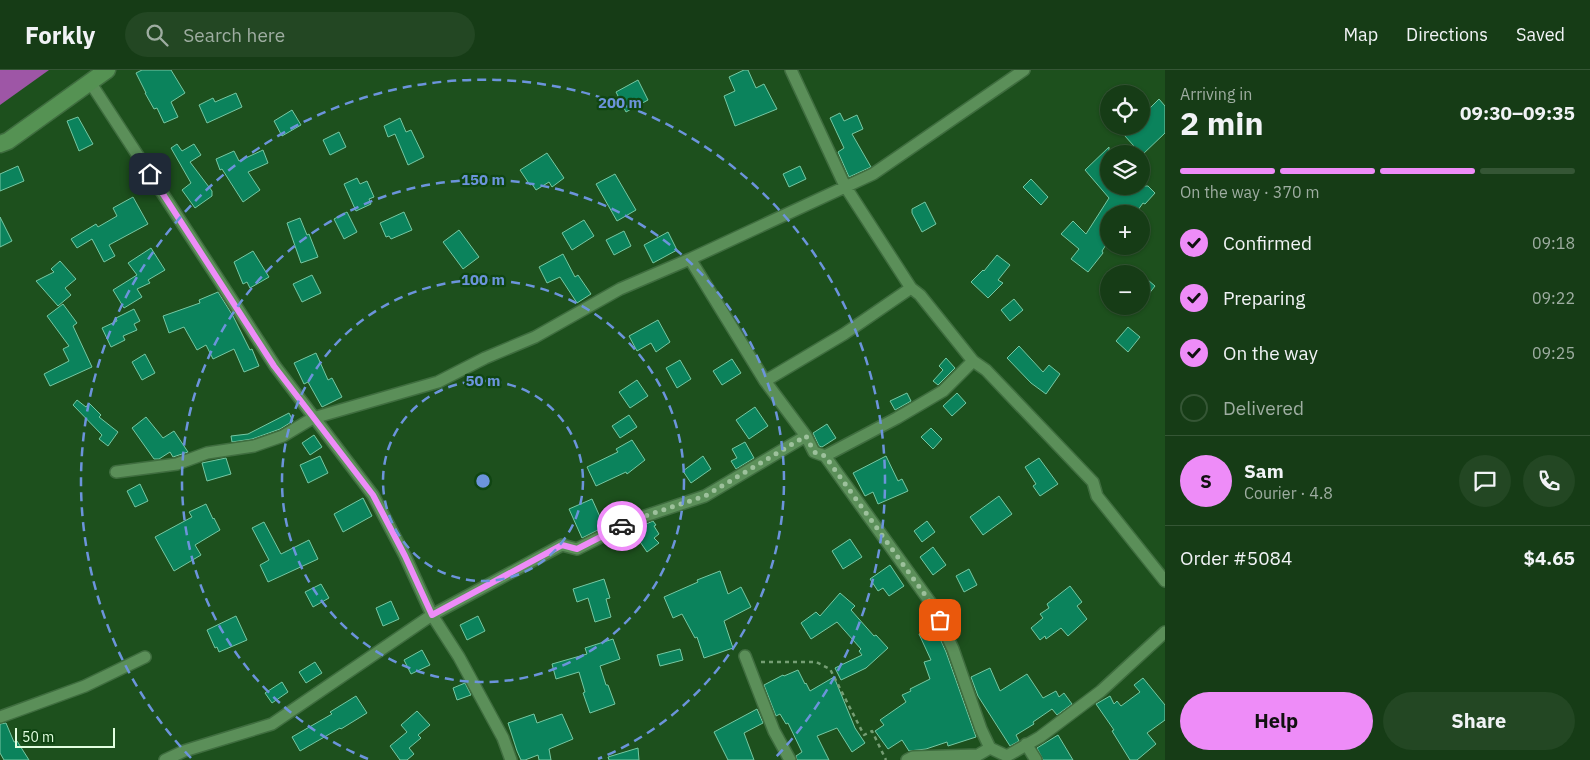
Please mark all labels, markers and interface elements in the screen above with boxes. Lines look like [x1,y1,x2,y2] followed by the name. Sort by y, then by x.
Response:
[125,12,475,57] search box
[25,19,95,51] text: Forkly
[143,21,171,49] icon: search
[183,23,285,47] text: Search here
[1343,23,1378,46] text: Map
[1406,23,1488,46] text: Directions
[1516,23,1565,46] text: Saved
[1180,84,1252,104] text: Arriving in
[1100,85,1150,315] map controls
[1100,85,1150,135] button: locate
[598,93,642,112] text: 200 m
[1460,101,1575,125] text: 09:30–09:35
[1180,102,1264,144] text: 2 min
[1100,145,1150,195] button: layers
[129,153,171,195] pin
[136,160,164,188] icon: home
[461,170,505,189] text: 150 m
[1180,182,1319,202] text: On the way · 370 m
[1100,205,1150,255] button: +
[1180,229,1208,257] icon: check
[1223,231,1312,255] text: Confirmed
[1532,233,1575,253] text: 09:18
[1100,265,1150,315] button: −
[461,270,505,289] text: 100 m
[1180,284,1208,312] icon: check
[1223,286,1305,310] text: Preparing
[1532,288,1575,308] text: 09:22
[1180,339,1208,367] icon: check
[1223,341,1318,365] text: On the way
[1532,343,1575,363] text: 09:25
[466,371,500,390] text: 50 m
[1223,396,1304,420] text: Delivered
[1459,455,1511,507] button: chat
[1523,455,1575,507] button: phone
[1244,459,1284,483] text: Sam
[1200,469,1212,493] text: S
[474,472,492,490] centre of rings
[1244,483,1333,503] text: Courier · 4.8
[597,501,647,551] courier
[608,512,636,540] icon: car
[1180,546,1292,570] text: Order #5084
[1523,546,1575,570] text: $4.65
[919,599,961,641] pin
[926,606,954,634] icon: bag
[1180,692,1373,750] button: Help
[1383,692,1575,750] button: Share
[15,725,115,748] scale bar
[22,728,54,746] text: 50 m

